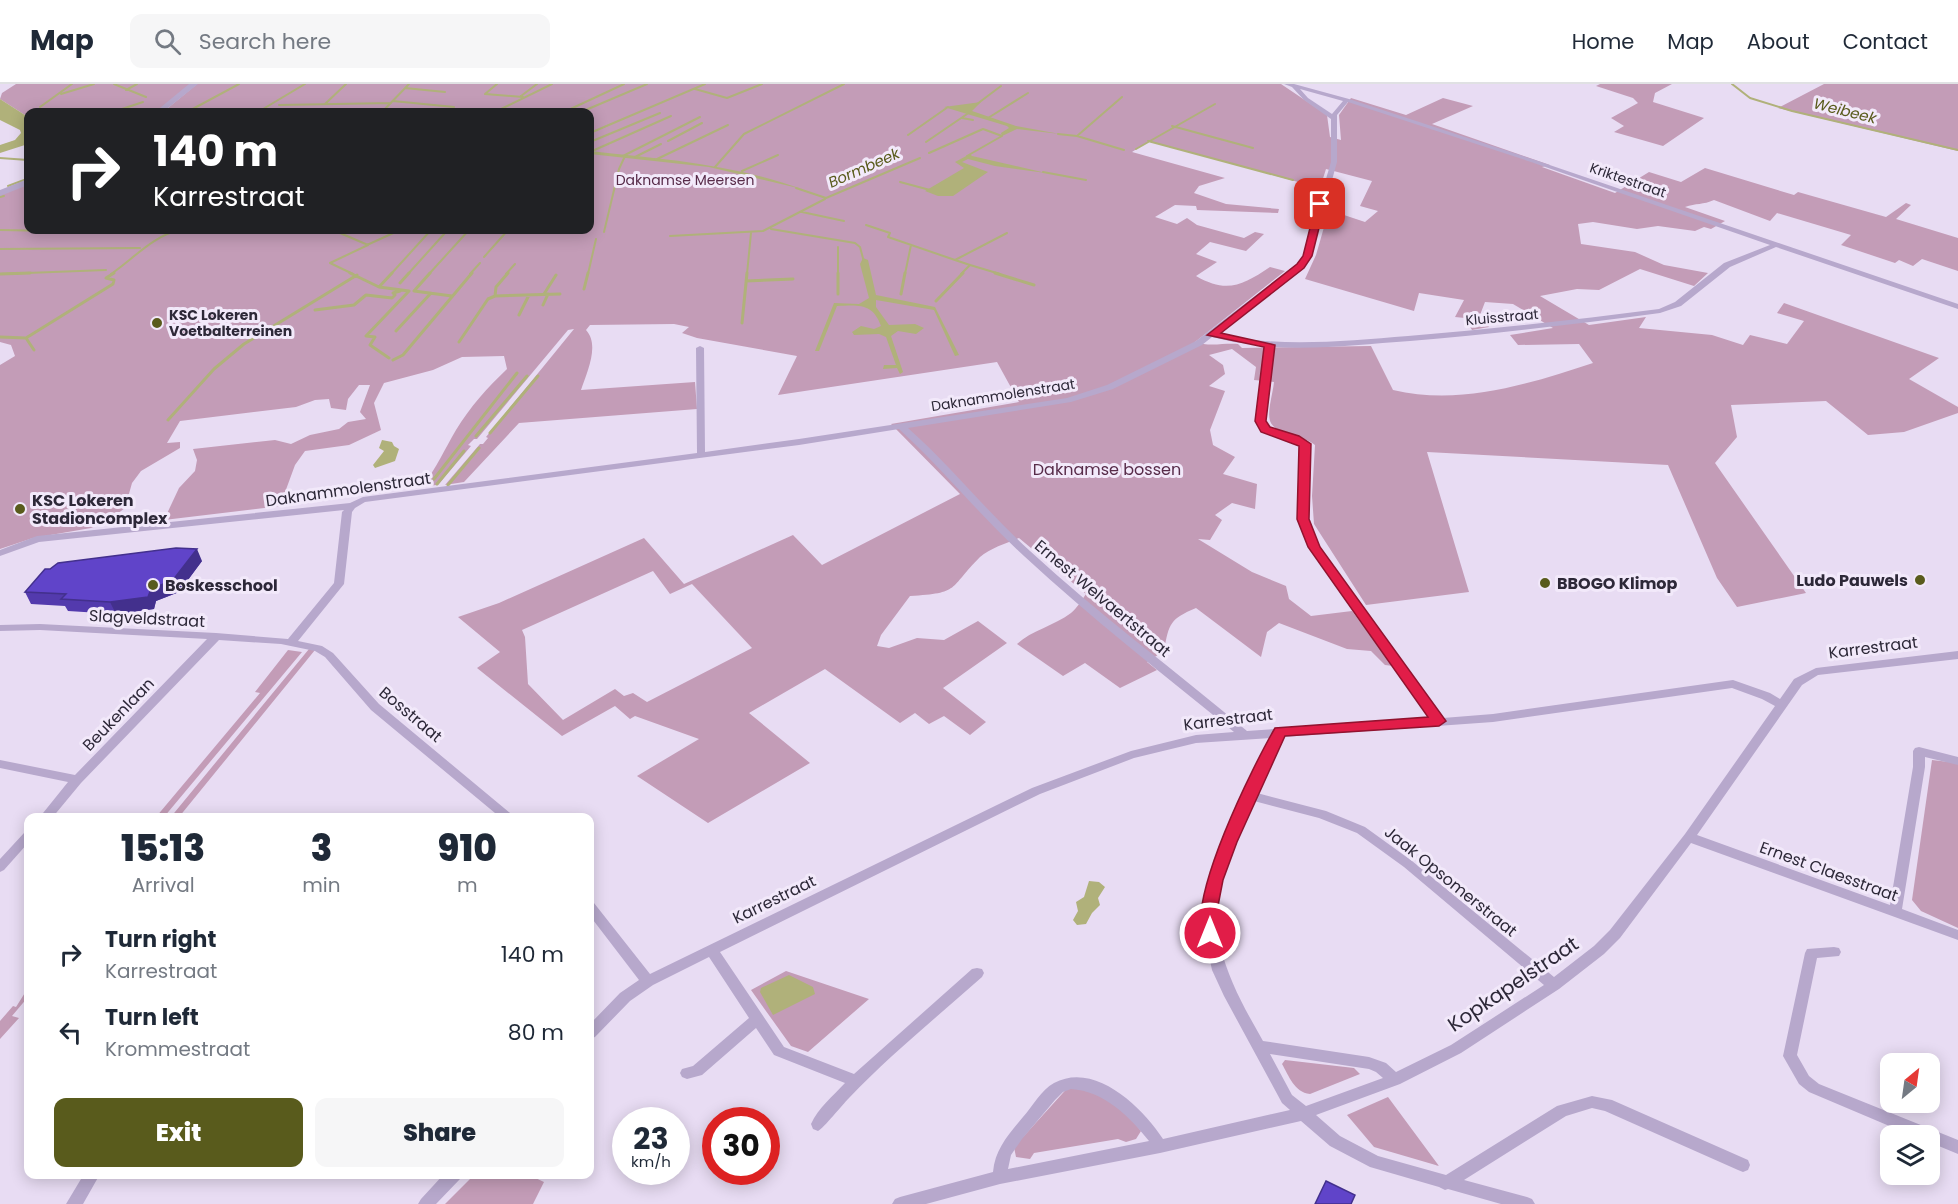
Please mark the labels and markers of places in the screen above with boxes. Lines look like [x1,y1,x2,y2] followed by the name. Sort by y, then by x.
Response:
[1294,178,1345,229] pin
[169,305,292,341] place label: KSC Lokeren Voetbalterreinen
[150,316,164,330] marker: KSC Lokeren Voetbalterreinen
[32,489,168,530] place label: KSC Lokeren Stadioncomplex
[13,502,27,516] marker: KSC Lokeren Stadioncomplex
[1796,569,1908,592] place label: Ludo Pauwels
[1557,572,1678,595] place label: BBOGO Klimop
[1913,573,1927,587] marker: Ludo Pauwels
[165,574,278,597] place label: Boskesschool
[1538,576,1552,590] marker: BBOGO Klimop
[146,578,160,592] marker: Boskesschool

